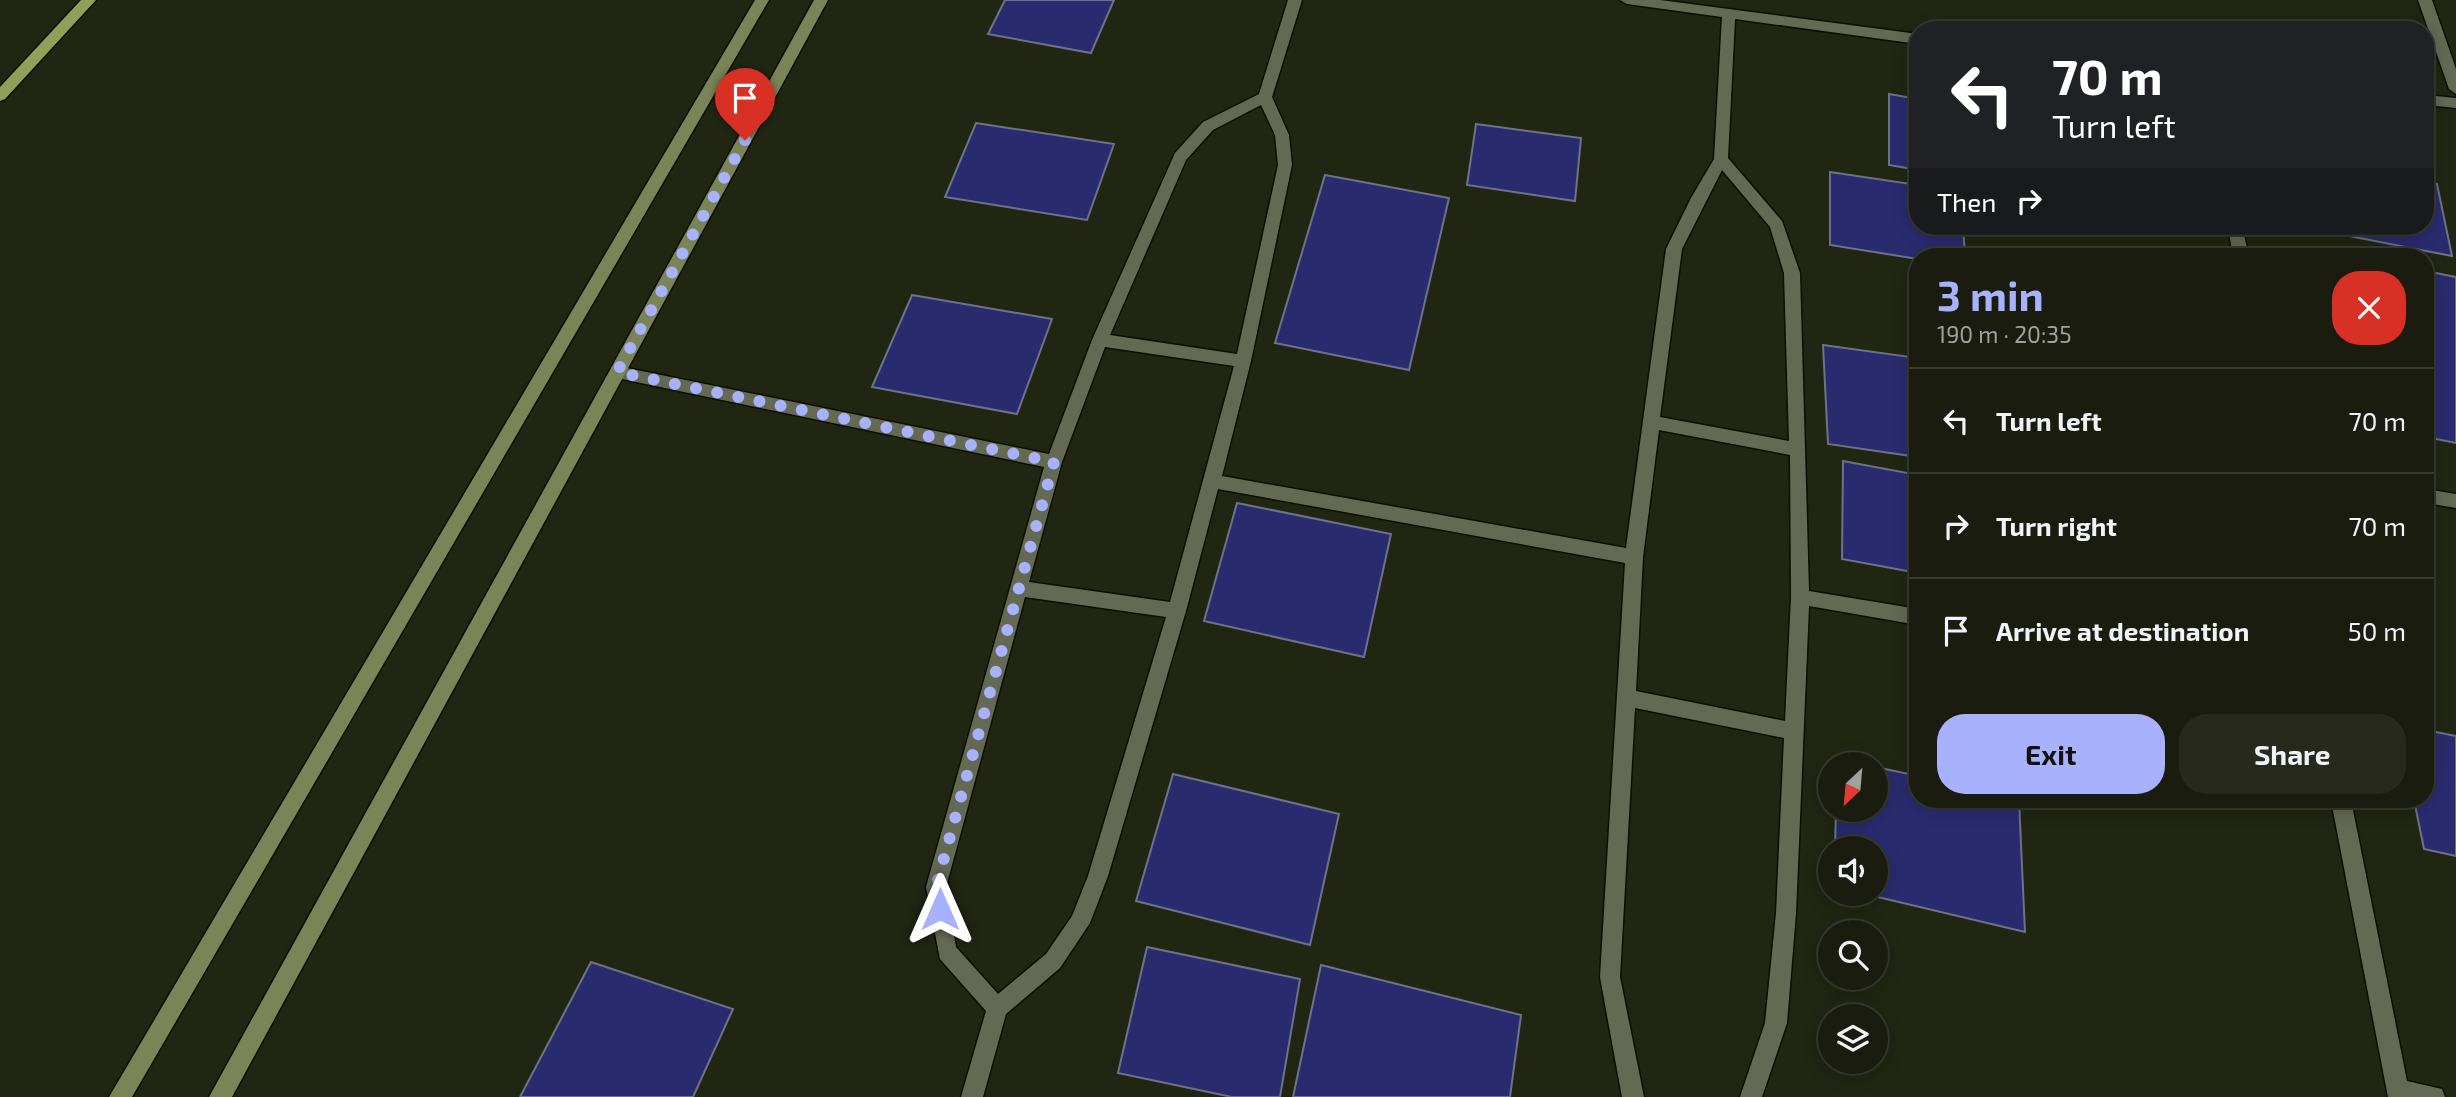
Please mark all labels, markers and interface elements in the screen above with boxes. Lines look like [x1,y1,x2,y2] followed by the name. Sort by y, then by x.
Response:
[2052,46,2163,105] text: 70 m
[1937,49,2028,140] icon: left
[715,68,775,140] pin
[726,79,764,117] icon: arrive
[2052,106,2176,144] text: Turn left
[2010,182,2048,220] icon: right
[1937,186,1996,217] text: Then
[1937,269,2044,319] text: 3 min
[2332,271,2406,345] button: close
[1937,320,2071,348] text: 190 m · 20:35
[1937,402,1975,440] icon: left
[1996,405,2102,436] text: Turn left
[2348,405,2406,436] text: 70 m
[1937,507,1975,545] icon: right
[1996,510,2117,541] text: Turn right
[2348,510,2406,541] text: 70 m
[1937,612,1975,650] icon: arrive
[1996,615,2249,646] text: Arrive at destination
[2348,615,2406,646] text: 50 m
[1937,714,2165,794] button: Exit
[2179,714,2406,794] button: Share
[1818,752,1888,822] north arrow
[1818,752,1888,1074] map controls
[1818,836,1888,906] button: sound
[903,872,977,946] position arrow
[1818,920,1888,990] button: search
[1818,1004,1888,1074] button: layers

